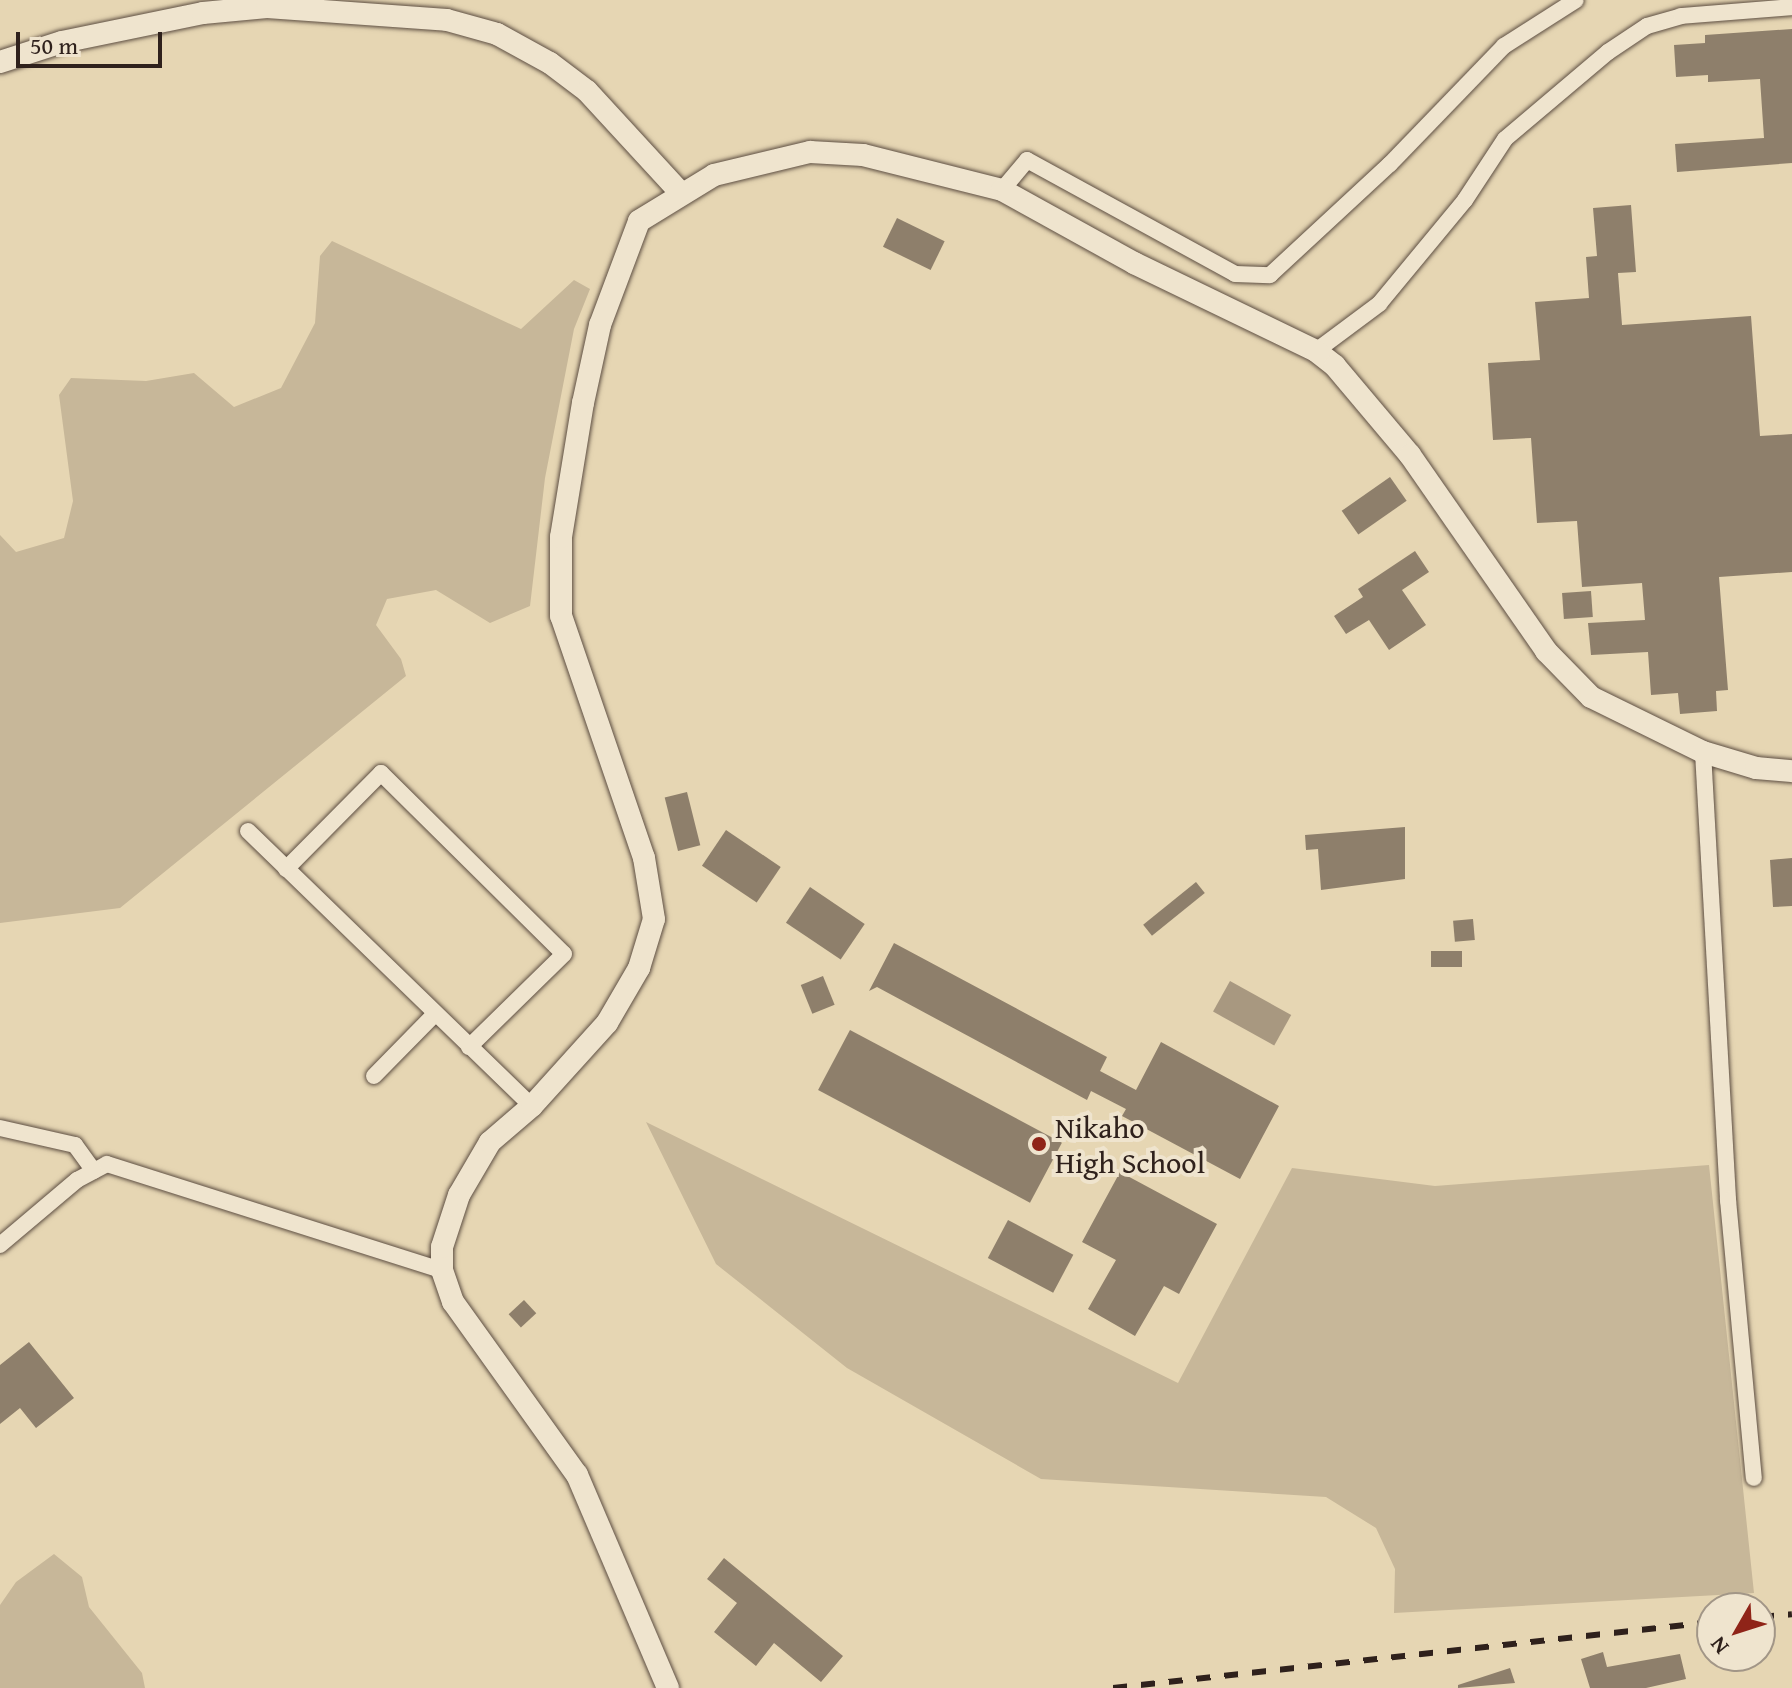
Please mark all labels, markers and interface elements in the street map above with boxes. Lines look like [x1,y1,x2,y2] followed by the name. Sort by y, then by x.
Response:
[20,16,166,66] scale bar
[30,28,78,63] text: 50 m
[1055,1109,1205,1180] place label: Nikaho High School
[1030,1135,1048,1153] marker: Nikaho High School
[1696,1592,1776,1672] north arrow
[1702,1630,1736,1662] text: N

